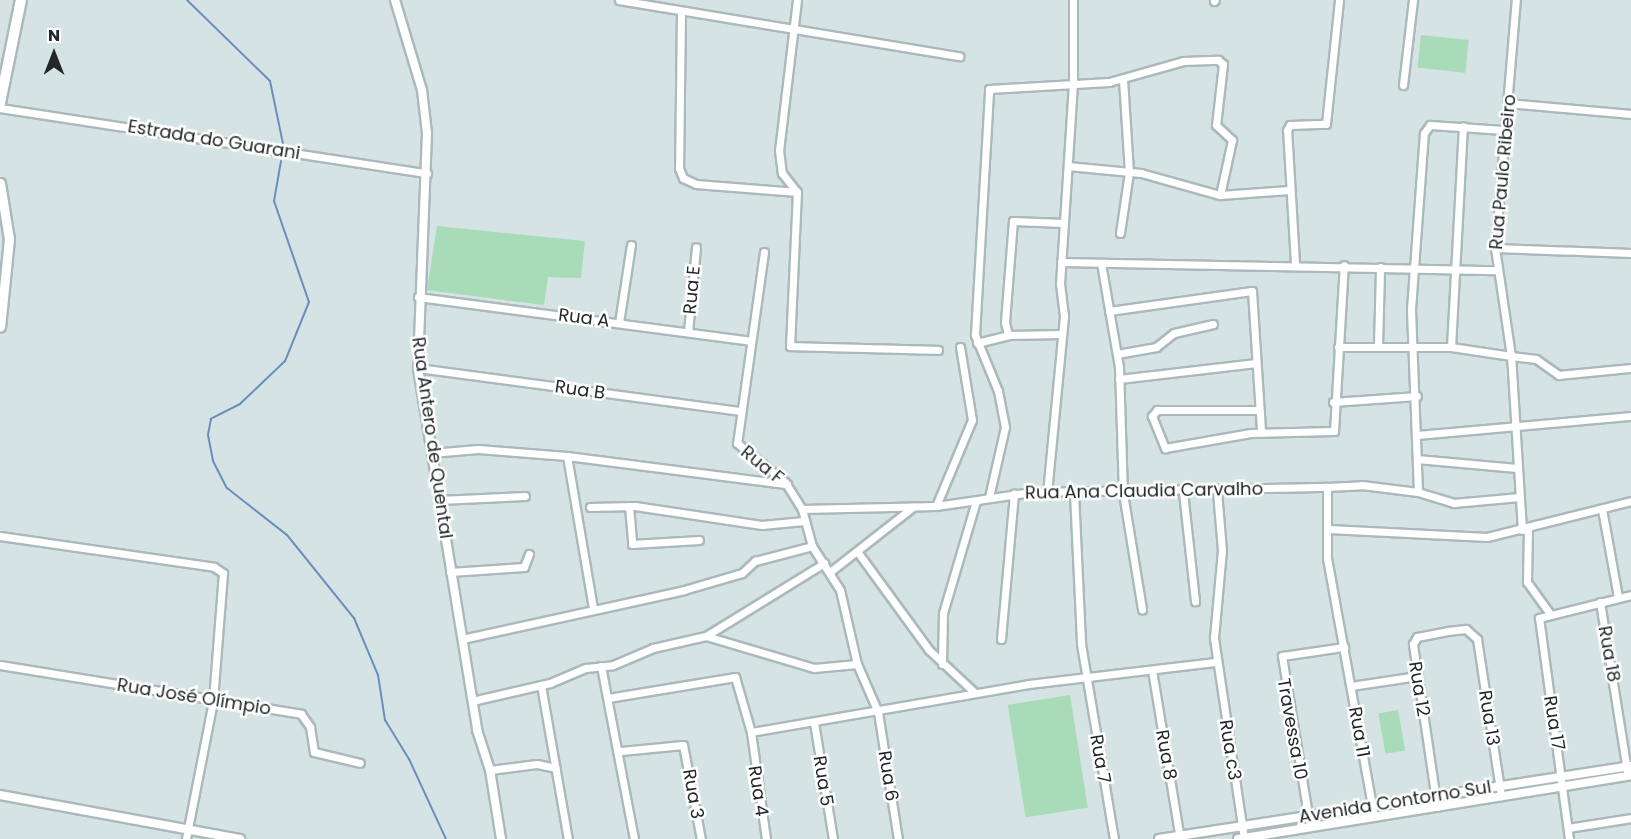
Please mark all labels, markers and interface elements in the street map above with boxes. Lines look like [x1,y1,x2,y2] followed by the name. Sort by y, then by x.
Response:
[24,24,84,84] north arrow
[48,24,60,47] text: N
[1485,94,1521,250] street label: Rua Paulo Ribeiro
[126,116,302,164] street label: Estrada do Guarani
[679,265,705,315] street label: Rua E
[557,304,611,332] street label: Rua A
[407,336,457,540] street label: Rua Antero de Quental
[554,376,606,404] street label: Rua B
[736,441,788,489] street label: Rua F
[1025,478,1263,504] street label: Rua Ana Claudia Carvalho
[1593,624,1625,684] street label: Rua 18
[1404,660,1434,718] street label: Rua 12
[116,674,272,720] street label: Rua José Olímpio
[1272,677,1312,781] street label: Travessa 10
[1474,689,1504,747] street label: Rua 13
[1539,694,1569,752] street label: Rua 17
[1344,705,1374,759] street label: Rua 11
[1215,718,1245,782] street label: Rua c3
[1151,728,1181,782] street label: Rua 8
[1085,733,1115,785] street label: Rua 7
[873,749,903,803] street label: Rua 6
[808,754,838,808] street label: Rua 5
[743,764,773,818] street label: Rua 4
[678,767,708,821] street label: Rua 3
[1297,776,1493,828] street label: Avenida Contorno Sul

